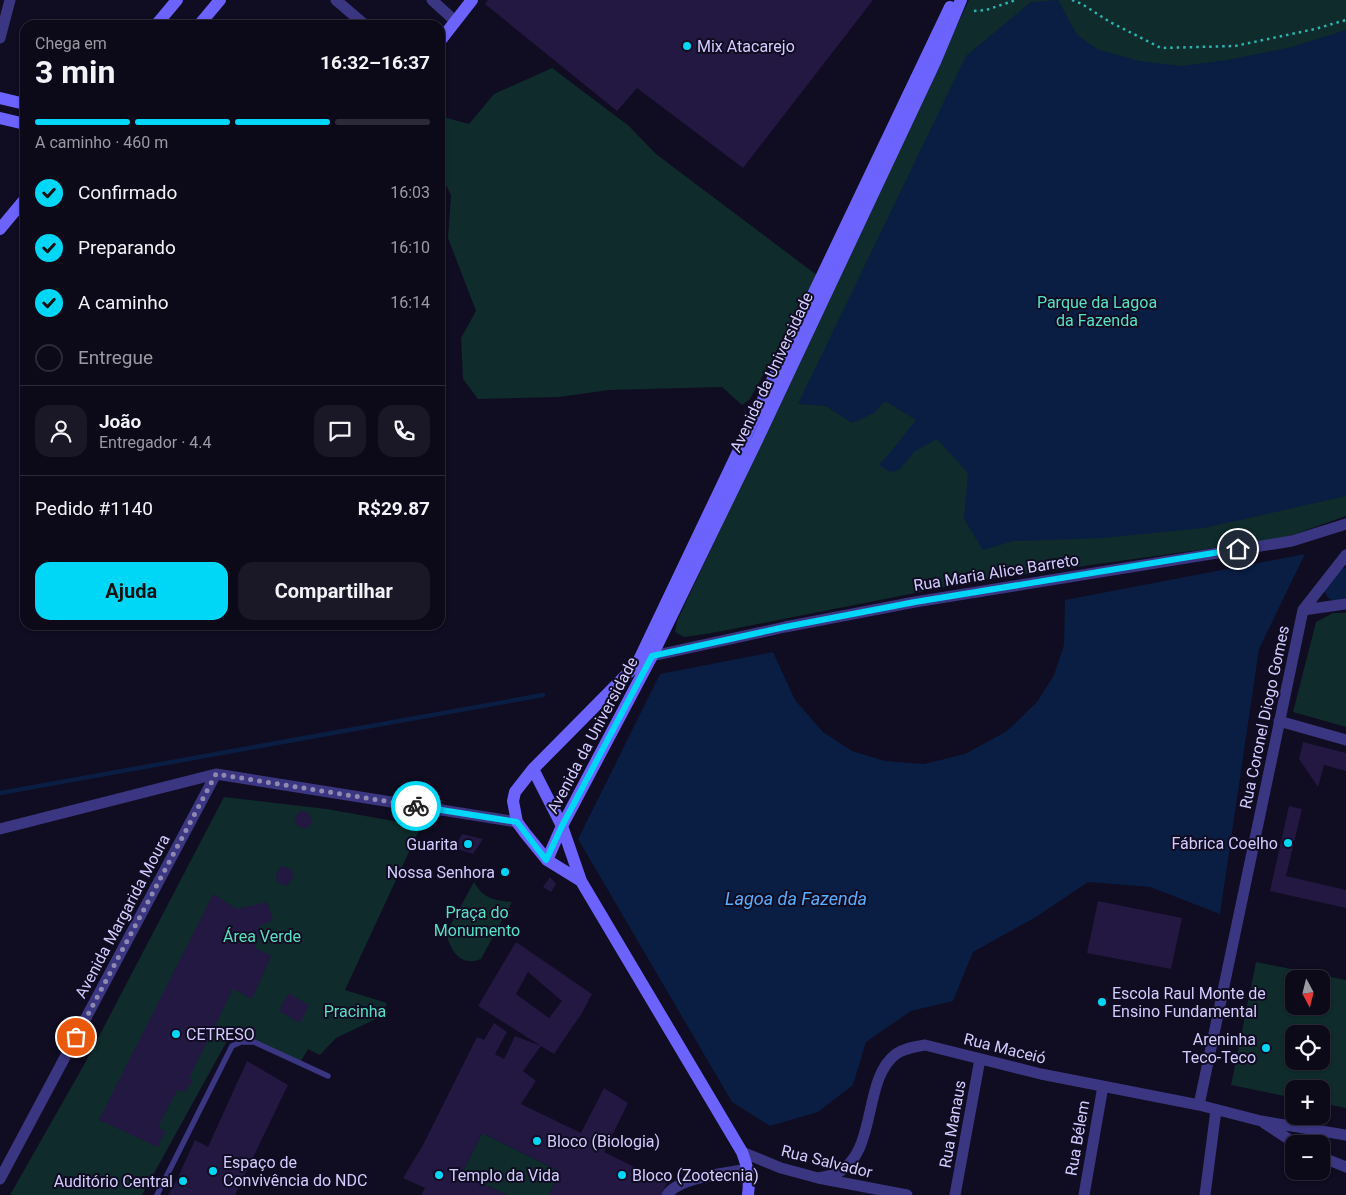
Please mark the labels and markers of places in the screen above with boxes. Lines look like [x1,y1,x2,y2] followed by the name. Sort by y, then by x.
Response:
[697,37,795,56] place label: Mix Atacarejo
[681,40,693,52] marker: Mix Atacarejo
[1217,528,1259,570] pin
[1172,834,1278,853] place label: Fábrica Coelho
[406,835,458,854] place label: Guarita
[1282,837,1294,849] marker: Fábrica Coelho
[462,838,474,850] marker: Guarita
[387,863,495,882] place label: Nossa Senhora
[499,866,511,878] marker: Nossa Senhora
[1112,984,1266,1021] place label: Escola Raul Monte de Ensino Fundamental
[1096,996,1108,1008] marker: Escola Raul Monte de Ensino Fundamental
[55,1016,97,1058] pin
[186,1025,255,1044] place label: CETRESO
[170,1028,182,1040] marker: CETRESO
[1182,1030,1256,1067] place label: Areninha Teco-Teco
[1260,1042,1272,1054] marker: Areninha Teco-Teco
[547,1132,660,1151] place label: Bloco (Biologia)
[531,1135,543,1147] marker: Bloco (Biologia)
[223,1153,367,1190] place label: Espaço de Convivência do NDC
[207,1165,219,1177] marker: Espaço de Convivência do NDC
[449,1166,560,1185] place label: Templo da Vida
[632,1166,759,1185] place label: Bloco (Zootecnia)
[433,1169,445,1181] marker: Templo da Vida
[616,1169,628,1181] marker: Bloco (Zootecnia)
[54,1172,173,1191] place label: Auditório Central
[177,1175,189,1187] marker: Auditório Central

